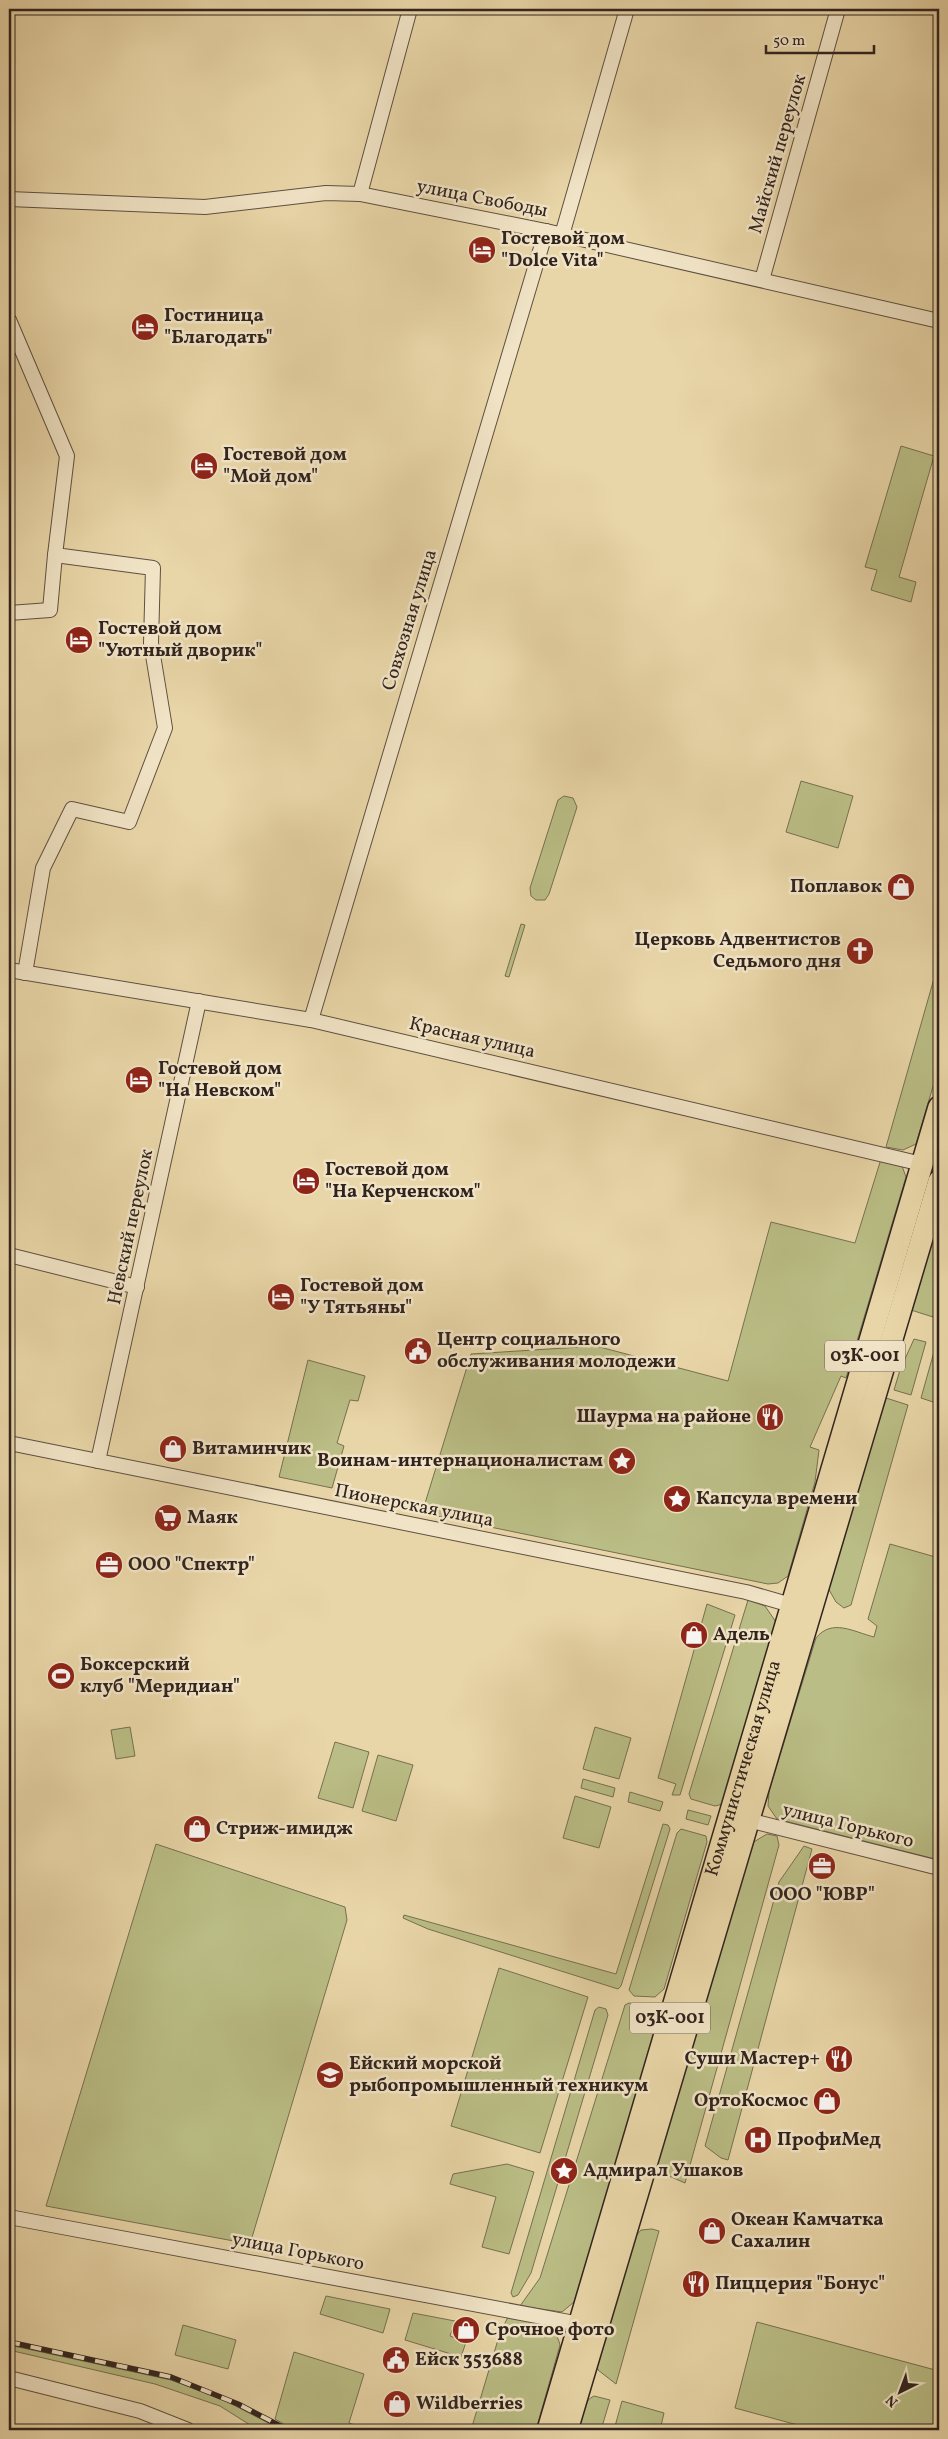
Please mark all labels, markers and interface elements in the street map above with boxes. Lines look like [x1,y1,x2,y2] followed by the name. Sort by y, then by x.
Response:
[766,22,873,54] scale bar
[773,31,805,52] text: 50 m
[743,71,813,237] street label: Майский переулок
[414,174,550,224] street label: улица Свободы
[501,226,625,274] place label: Гостевой дом "Dolce Vita"
[467,235,497,265] hotel icon: Гостевой дом "Dolce Vita"
[164,303,273,351] place label: Гостиница "Благодать"
[130,312,160,342] hotel icon: Гостиница "Благодать"
[223,442,347,490] place label: Гостевой дом "Мой дом"
[189,451,219,481] hotel icon: Гостевой дом "Мой дом"
[376,546,444,694] street label: Совхозная улица
[98,616,262,664] place label: Гостевой дом "Уютный дворик"
[64,625,94,655] hotel icon: Гостевой дом "Уютный дворик"
[886,872,916,902] shop icon: Поплавок
[790,874,883,900] place label: Поплавок
[635,927,841,975] place label: Церковь Адвентистов Седьмого дня
[845,936,875,966] church icon: Церковь Адвентистов Седьмого дня
[406,1011,538,1065] street label: Красная улица
[158,1056,282,1104] place label: Гостевой дом "На Невском"
[124,1065,154,1095] hotel icon: Гостевой дом "На Невском"
[102,1147,160,1307] street label: Невский переулок
[325,1157,481,1205] place label: Гостевой дом "На Керченском"
[291,1166,321,1196] hotel icon: Гостевой дом "На Керченском"
[300,1273,424,1321] place label: Гостевой дом "У Тятьяны"
[266,1282,296,1312] hotel icon: Гостевой дом "У Тятьяны"
[437,1327,676,1375] place label: Центр социального обслуживания молодежи
[403,1336,433,1366] public building icon: Центр социального обслуживания молодежи
[825,1340,905,1372] road number: 03К-001
[755,1402,785,1432] restaurant icon: Шаурма на районе
[576,1404,751,1430] place label: Шаурма на районе
[158,1434,188,1464] shop icon: Витаминчик
[192,1436,312,1462] place label: Витаминчик
[607,1446,637,1476] place icon: Воинам-интернационалистам
[317,1448,603,1474] place label: Воинам-интернационалистам
[332,1478,496,1534] street label: Пионерская улица
[662,1484,692,1514] place icon: Капсула времени
[696,1486,858,1512] place label: Капсула времени
[153,1503,183,1533] supermarket icon: Маяк
[187,1505,239,1531] place label: Маяк
[94,1550,124,1580] office icon: ООО "Спектр"
[128,1552,255,1578] place label: ООО "Спектр"
[679,1620,709,1650] shop icon: Адель
[713,1622,770,1648] place label: Адель
[80,1652,240,1700] place label: Боксерский клуб "Меридиан"
[699,1657,788,1879] street label: Коммунистическая улица
[46,1661,76,1691] sports icon: Боксерский клуб "Меридиан"
[780,1797,916,1855] street label: улица Горького
[182,1814,212,1844] shop icon: Стриж-имидж
[216,1816,353,1842] place label: Стриж-имидж
[807,1851,837,1881] office icon: ООО "ЮВР"
[769,1882,875,1908] place label: ООО "ЮВР"
[630,2002,710,2034] road number: 03К-001
[824,2044,854,2074] restaurant icon: Суши Мастер+
[685,2046,820,2072] place label: Суши Мастер+
[349,2051,648,2099] place label: Ейский морской рыбопромышленный техникум
[315,2060,345,2090] school or university icon: Ейский морской рыбопромышленный техникум
[812,2086,842,2116] shop icon: ОртоКосмос
[694,2088,808,2114] place label: ОртоКосмос
[743,2125,773,2155] hospital icon: ПрофиМед
[777,2127,881,2153] place label: ПрофиМед
[549,2156,579,2186] place icon: Адмирал Ушаков
[583,2158,743,2184] place label: Адмирал Ушаков
[731,2207,884,2255] place label: Океан Камчатка Сахалин
[697,2216,727,2246] shop icon: Океан Камчатка Сахалин
[230,2226,366,2278] street label: улица Горького
[681,2269,711,2299] restaurant icon: Пиццерия "Бонус"
[715,2271,885,2297] place label: Пиццерия "Бонус"
[451,2315,481,2345] shop icon: Срочное фото
[485,2317,615,2343] place label: Срочное фото
[381,2345,411,2375] public building icon: Ейск 353688
[415,2347,523,2373] place label: Ейск 353688
[876,2366,926,2416] north arrow
[382,2389,412,2419] shop icon: Wildberries
[882,2390,902,2411] text: N
[416,2391,523,2417] place label: Wildberries

